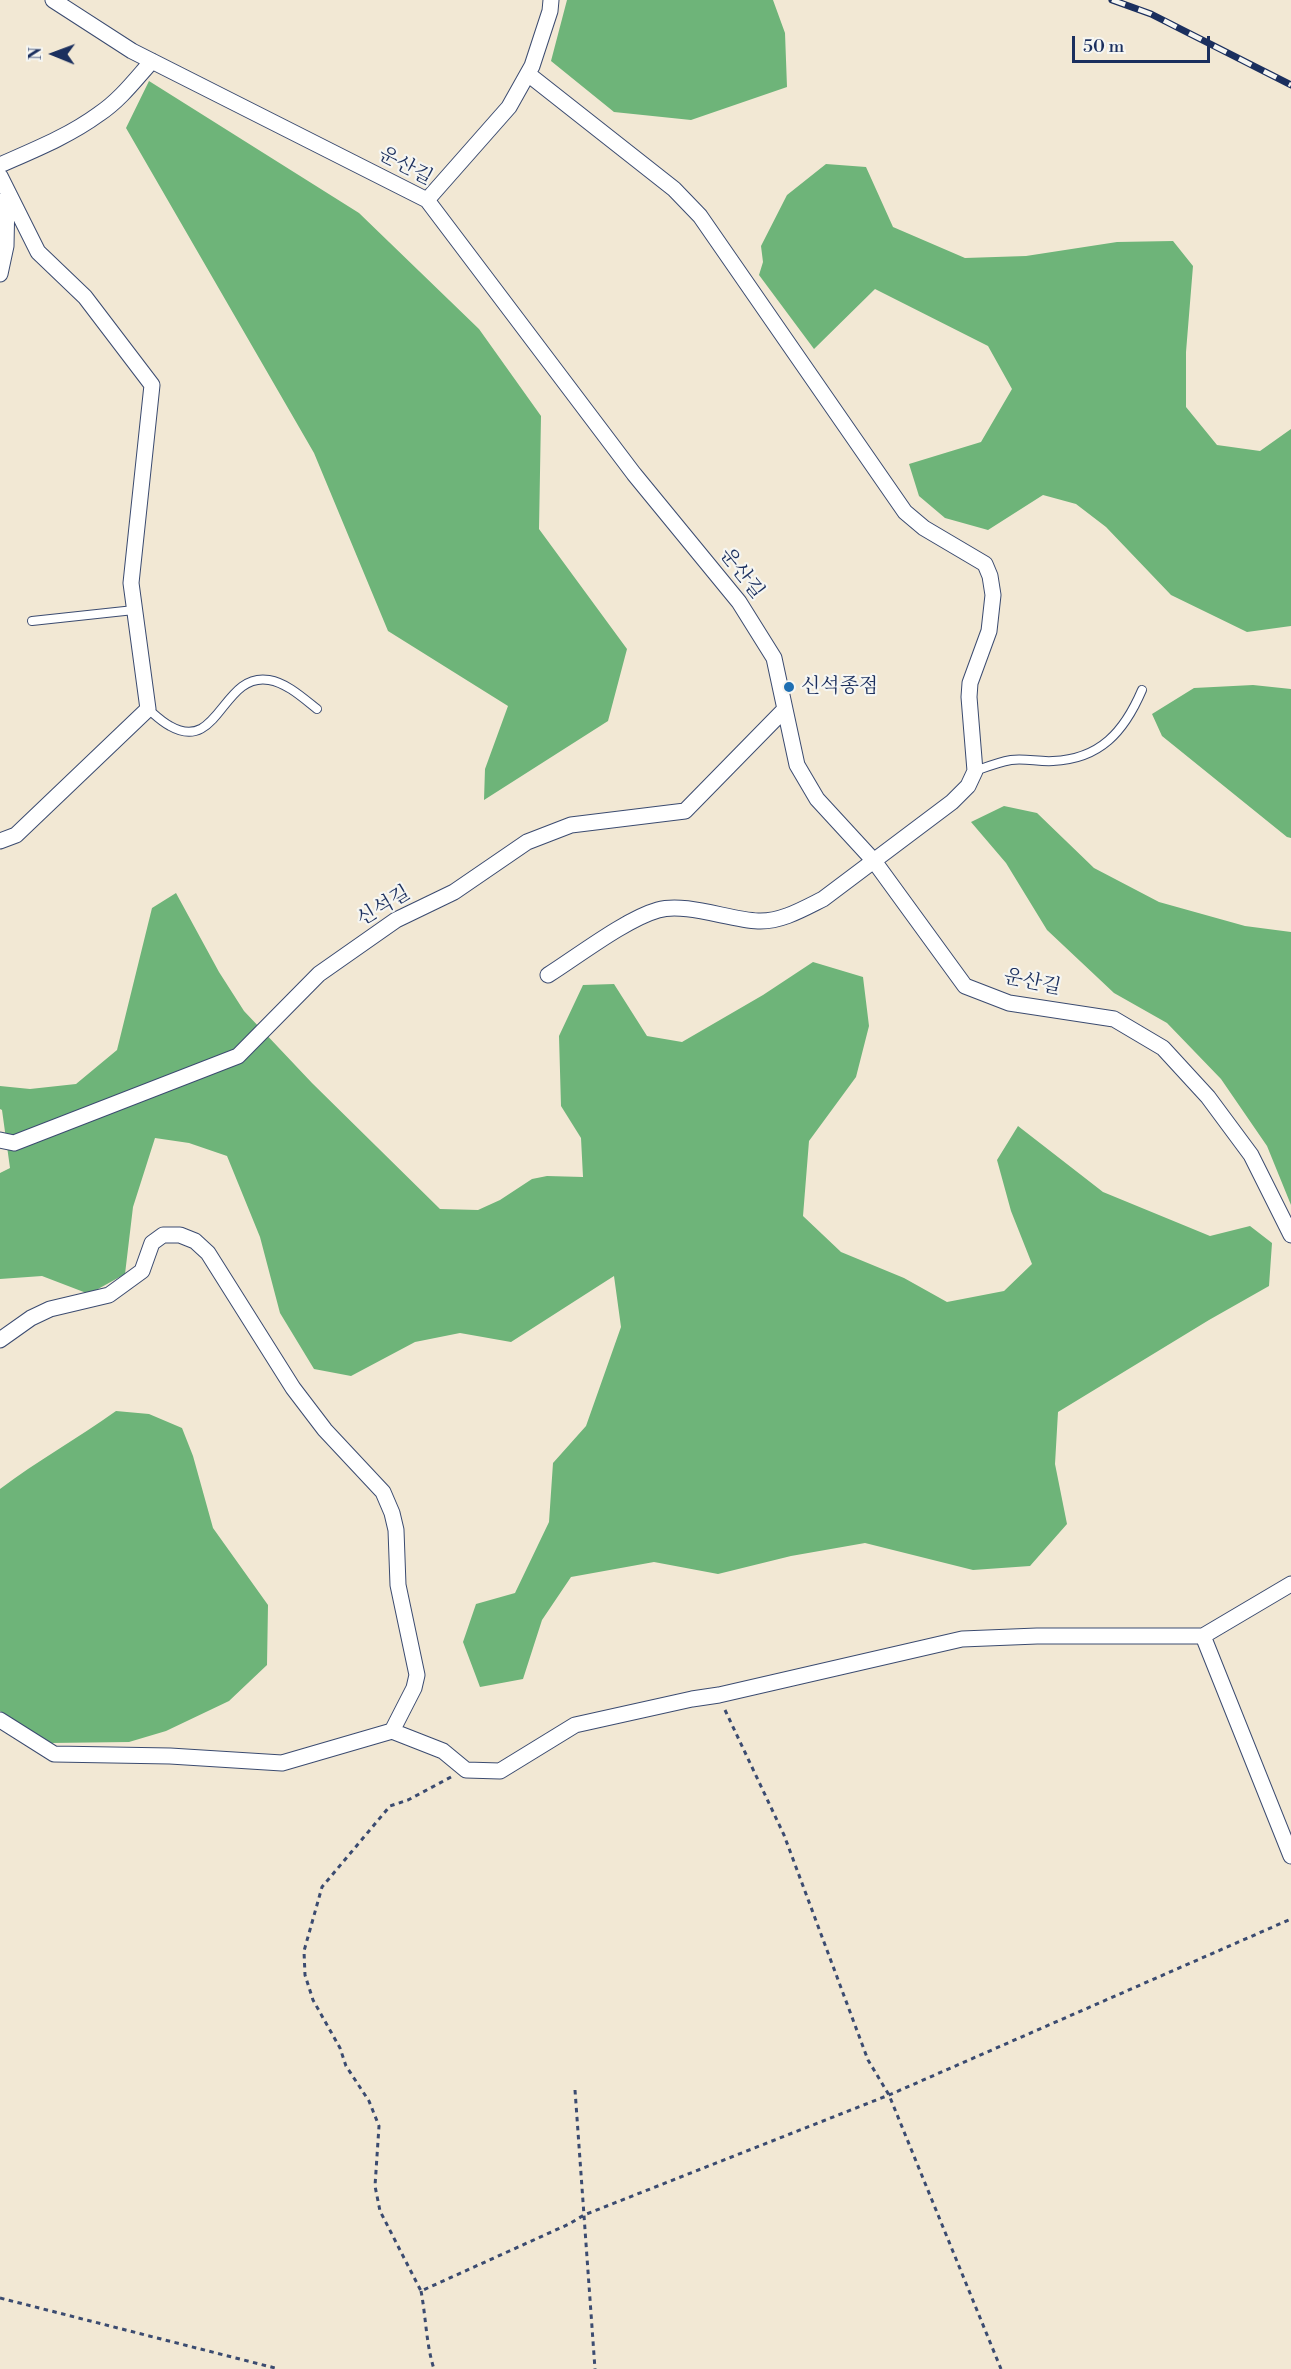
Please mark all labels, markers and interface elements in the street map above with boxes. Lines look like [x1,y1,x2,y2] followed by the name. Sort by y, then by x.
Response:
[24,24,84,84] north arrow
[1075,24,1213,62] scale bar
[1083,35,1124,58] text: 50 m
[26,47,46,60] text: N
[374,143,436,191] street label: 운산길
[714,544,768,604] street label: 운산길
[801,675,878,699] place label: 신석종점
[782,680,796,694] marker: 신석종점
[353,882,415,932] street label: 신석길
[1001,965,1063,1001] street label: 운산길

